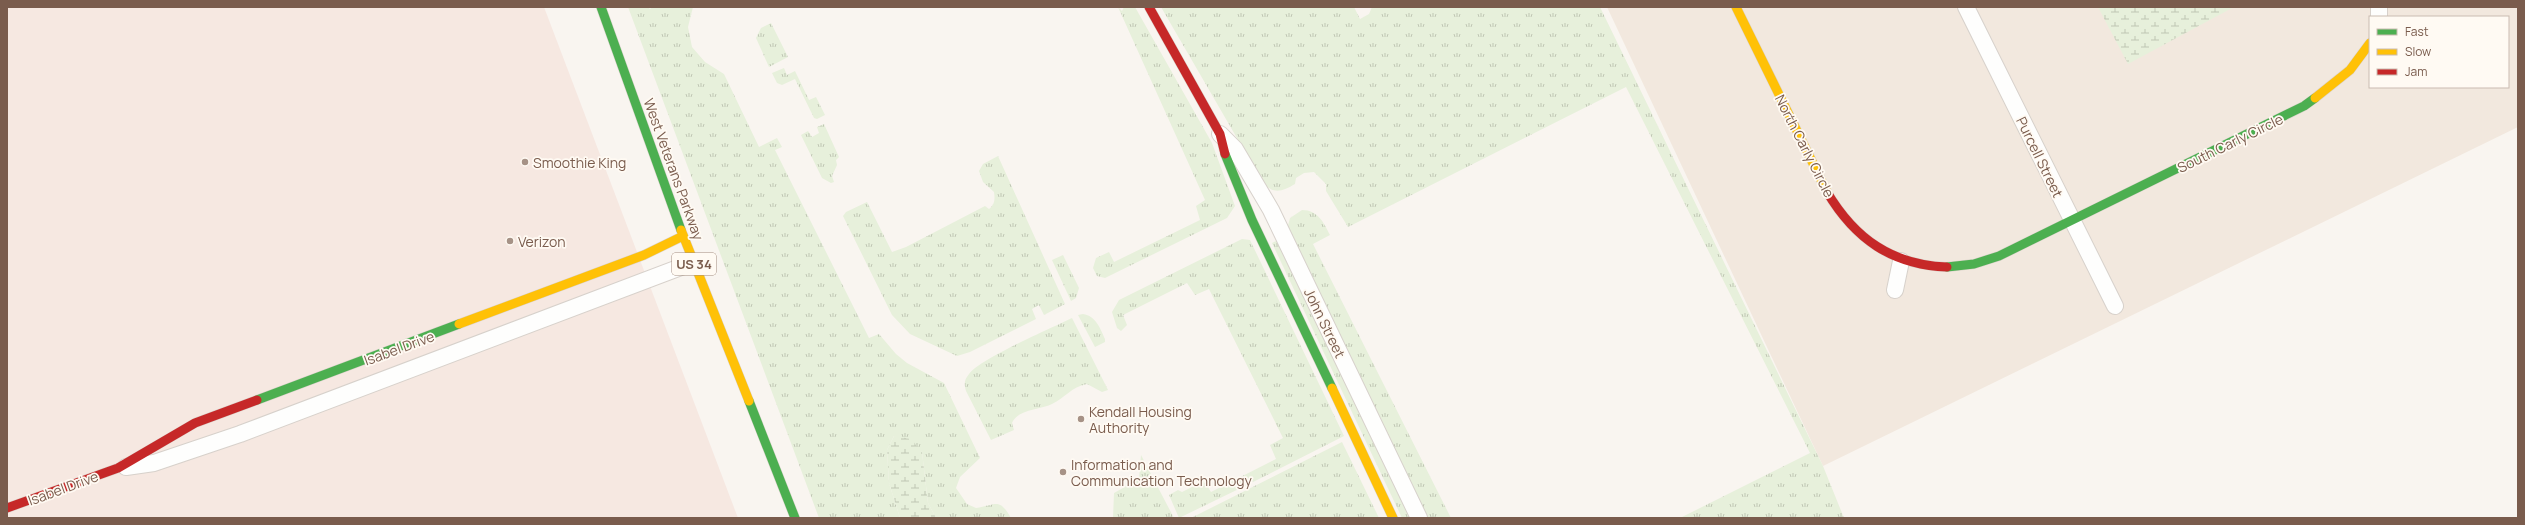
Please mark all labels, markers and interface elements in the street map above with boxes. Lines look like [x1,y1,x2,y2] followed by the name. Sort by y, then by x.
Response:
[2369,16,2509,88] legend
[2405,23,2429,40] text: Fast
[2405,43,2431,60] text: Slow
[2405,63,2427,80] text: Jam
[1771,91,1839,201] street label: North Carly Circle
[640,96,709,243] street label: West Veterans Parkway
[2174,109,2286,177] street label: South Carly Circle
[2012,113,2068,201] street label: Purcell Street
[533,153,626,172] place label: Smoothie King
[520,157,530,167] marker: Smoothie King
[518,232,566,251] place label: Verizon
[505,236,515,246] marker: Verizon
[672,253,716,275] road number: US 34
[1300,285,1350,361] street label: John Street
[361,326,437,370] street label: Isabel Drive
[1089,402,1192,437] place label: Kendall Housing Authority
[1076,414,1086,424] marker: Kendall Housing Authority
[1071,455,1253,490] place label: Information and Communication Technology
[25,466,101,510] street label: Isabel Drive
[1058,467,1068,477] marker: Information and Communication Technology

